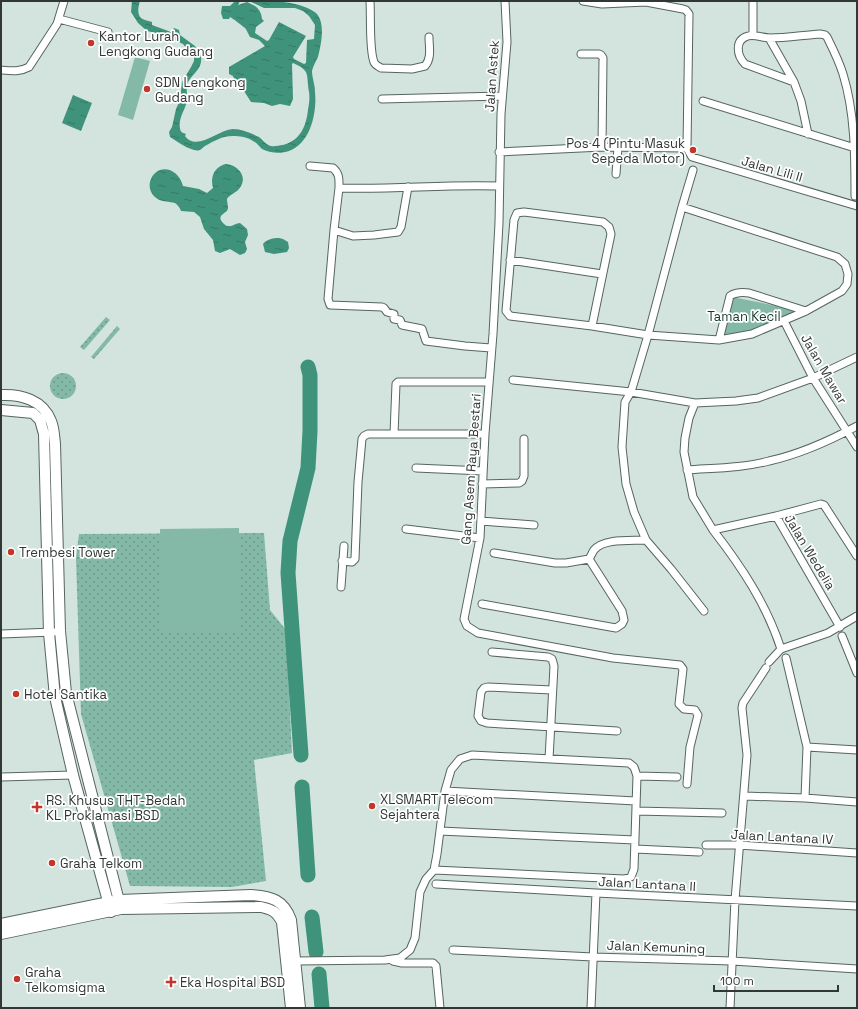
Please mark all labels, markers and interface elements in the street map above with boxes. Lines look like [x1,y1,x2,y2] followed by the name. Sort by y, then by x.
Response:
[99,28,213,60] place label: Kantor Lurah Lengkong Gudang
[86,38,96,48] marker: Kantor Lurah Lengkong Gudang
[481,39,503,113] street label: Jalan Astek
[155,74,246,106] place label: SDN Lengkong Gudang
[142,84,152,94] marker: SDN Lengkong Gudang
[566,135,685,167] place label: Pos 4 (Pintu Masuk Sepeda Motor)
[688,145,698,155] marker: Pos 4 (Pintu Masuk Sepeda Motor)
[739,152,805,186] street label: Jalan Lili II
[707,308,781,325] park label: Taman Kecil
[797,331,851,407] street label: Jalan Mawar
[457,393,485,545] street label: Gang Asem Raya Bestari
[781,511,840,593] street label: Jalan Wedelia
[19,544,116,561] place label: Trembesi Tower
[6,547,16,557] marker: Trembesi Tower
[24,686,108,703] place label: Hotel Santika
[11,689,21,699] marker: Hotel Santika
[380,791,493,823] place label: XLSMART Telecom Sejahtera
[46,792,186,824] place label: RS. Khusus THT-Bedah KL Proklamasi BSD
[31,801,43,813] marker: RS. Khusus THT-Bedah KL Proklamasi BSD
[367,801,377,811] marker: XLSMART Telecom Sejahtera
[730,826,834,848] street label: Jalan Lantana IV
[60,855,142,872] place label: Graha Telkom
[47,858,57,868] marker: Graha Telkom
[598,873,696,895] street label: Jalan Lantana II
[606,937,706,957] street label: Jalan Kemuning
[25,964,106,996] place label: Graha Telkomsigma
[714,967,838,993] scale bar
[720,973,754,989] text: 100 m
[12,974,22,984] marker: Graha Telkomsigma
[180,974,285,991] place label: Eka Hospital BSD
[165,976,177,988] marker: Eka Hospital BSD

